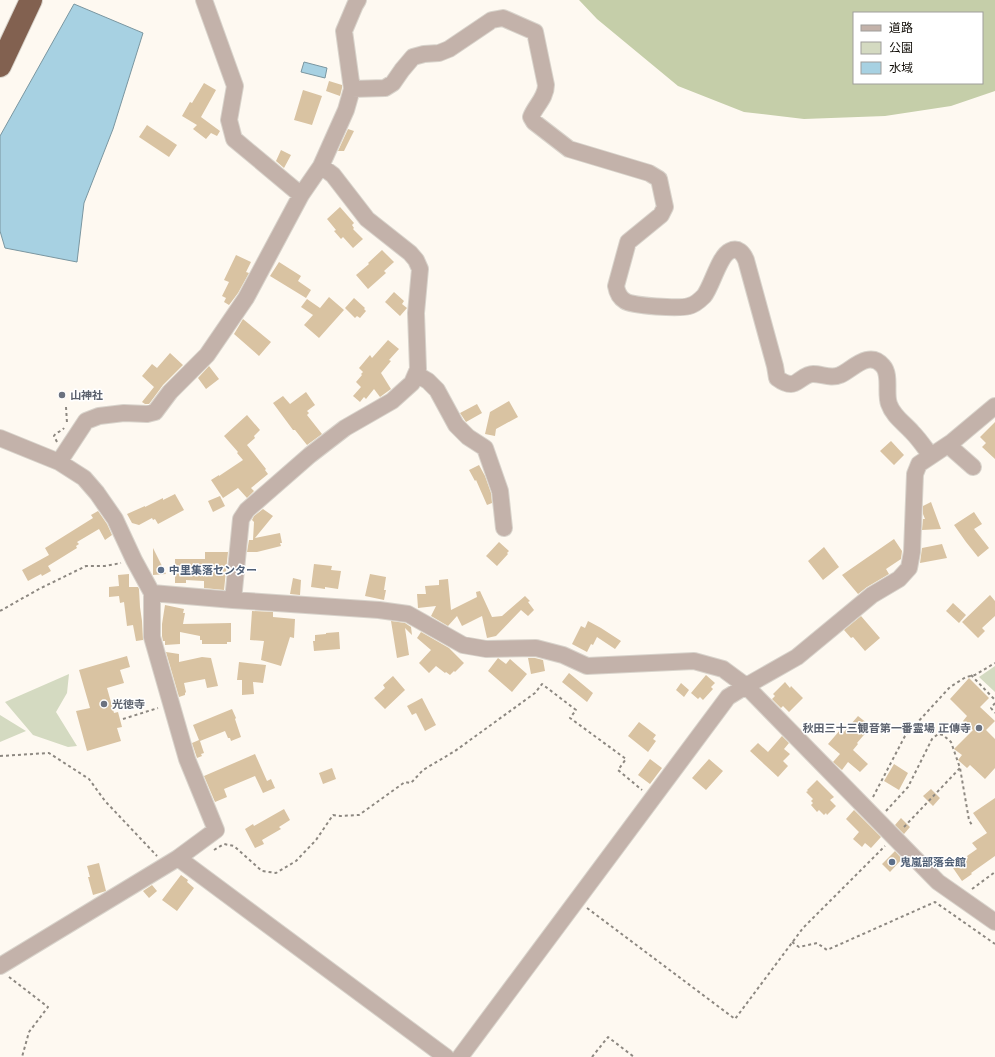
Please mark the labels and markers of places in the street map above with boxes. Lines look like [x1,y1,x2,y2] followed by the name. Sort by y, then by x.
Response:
[70,389,103,402] place label: 山神社
[57,390,67,400] marker: 山神社
[169,564,257,577] place label: 中里集落センター
[156,565,166,575] marker: 中里集落センター
[112,698,145,711] place label: 光徳寺
[99,699,109,709] marker: 光徳寺
[803,722,971,735] place label: 秋田三十三観音第一番霊場 正傳寺
[974,723,984,733] marker: 秋田三十三観音第一番霊場 正傳寺
[900,856,966,869] place label: 鬼嵐部落会館
[887,857,897,867] marker: 鬼嵐部落会館

